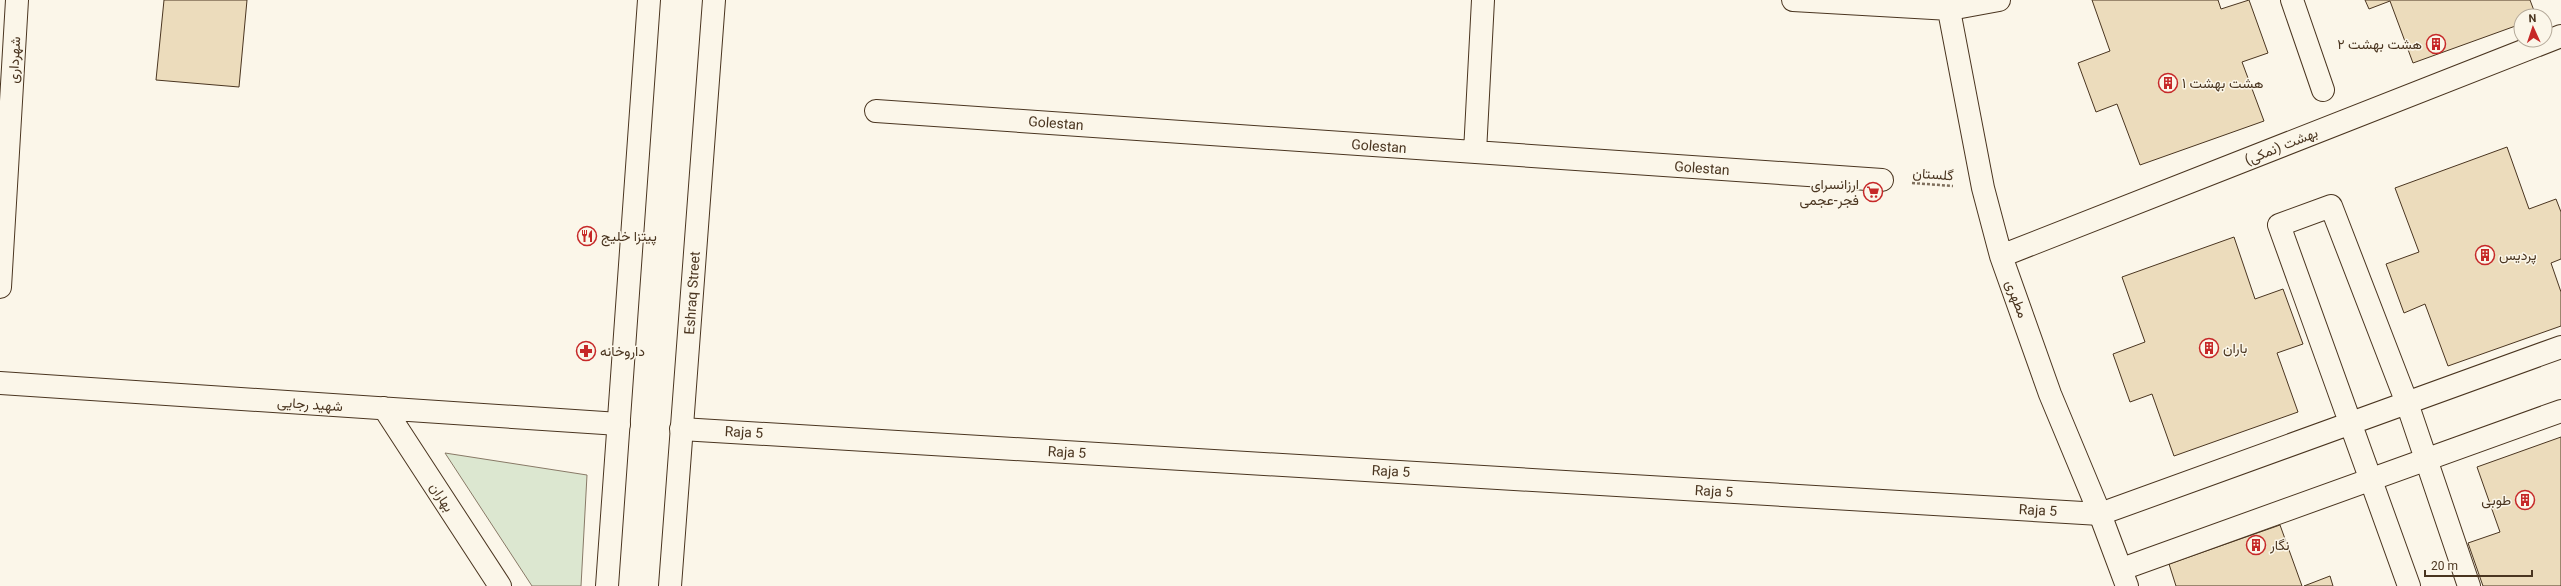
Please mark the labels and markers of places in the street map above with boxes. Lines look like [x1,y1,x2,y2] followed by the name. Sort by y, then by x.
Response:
[2425,33,2447,55] building icon: هشت بهشت ۲
[2337,36,2422,53] place label: هشت بهشت ۲
[2157,72,2179,94] building icon: هشت بهشت ۱
[2182,75,2264,92] place label: هشت بهشت ۱
[1800,176,1859,209] place label: ارزانسرای فجر-عجمی
[1862,181,1884,203] supermarket icon: ارزانسرای فجر-عجمی
[576,225,598,247] restaurant icon: پیتزا خلیج
[601,228,657,247] place label: پیتزا خلیج
[2474,244,2496,266] building icon: پردیس
[2499,247,2537,265] place label: پردیس
[2198,337,2220,359] building icon: باران
[575,340,597,362] pharmacy icon: داروخانه
[2223,340,2247,357] place label: باران
[600,343,645,360] place label: داروخانه
[2514,489,2536,511] building icon: طوبی
[2481,492,2511,509] place label: طوبی
[2245,534,2267,556] building icon: نگار
[2269,537,2290,554] place label: نگار

